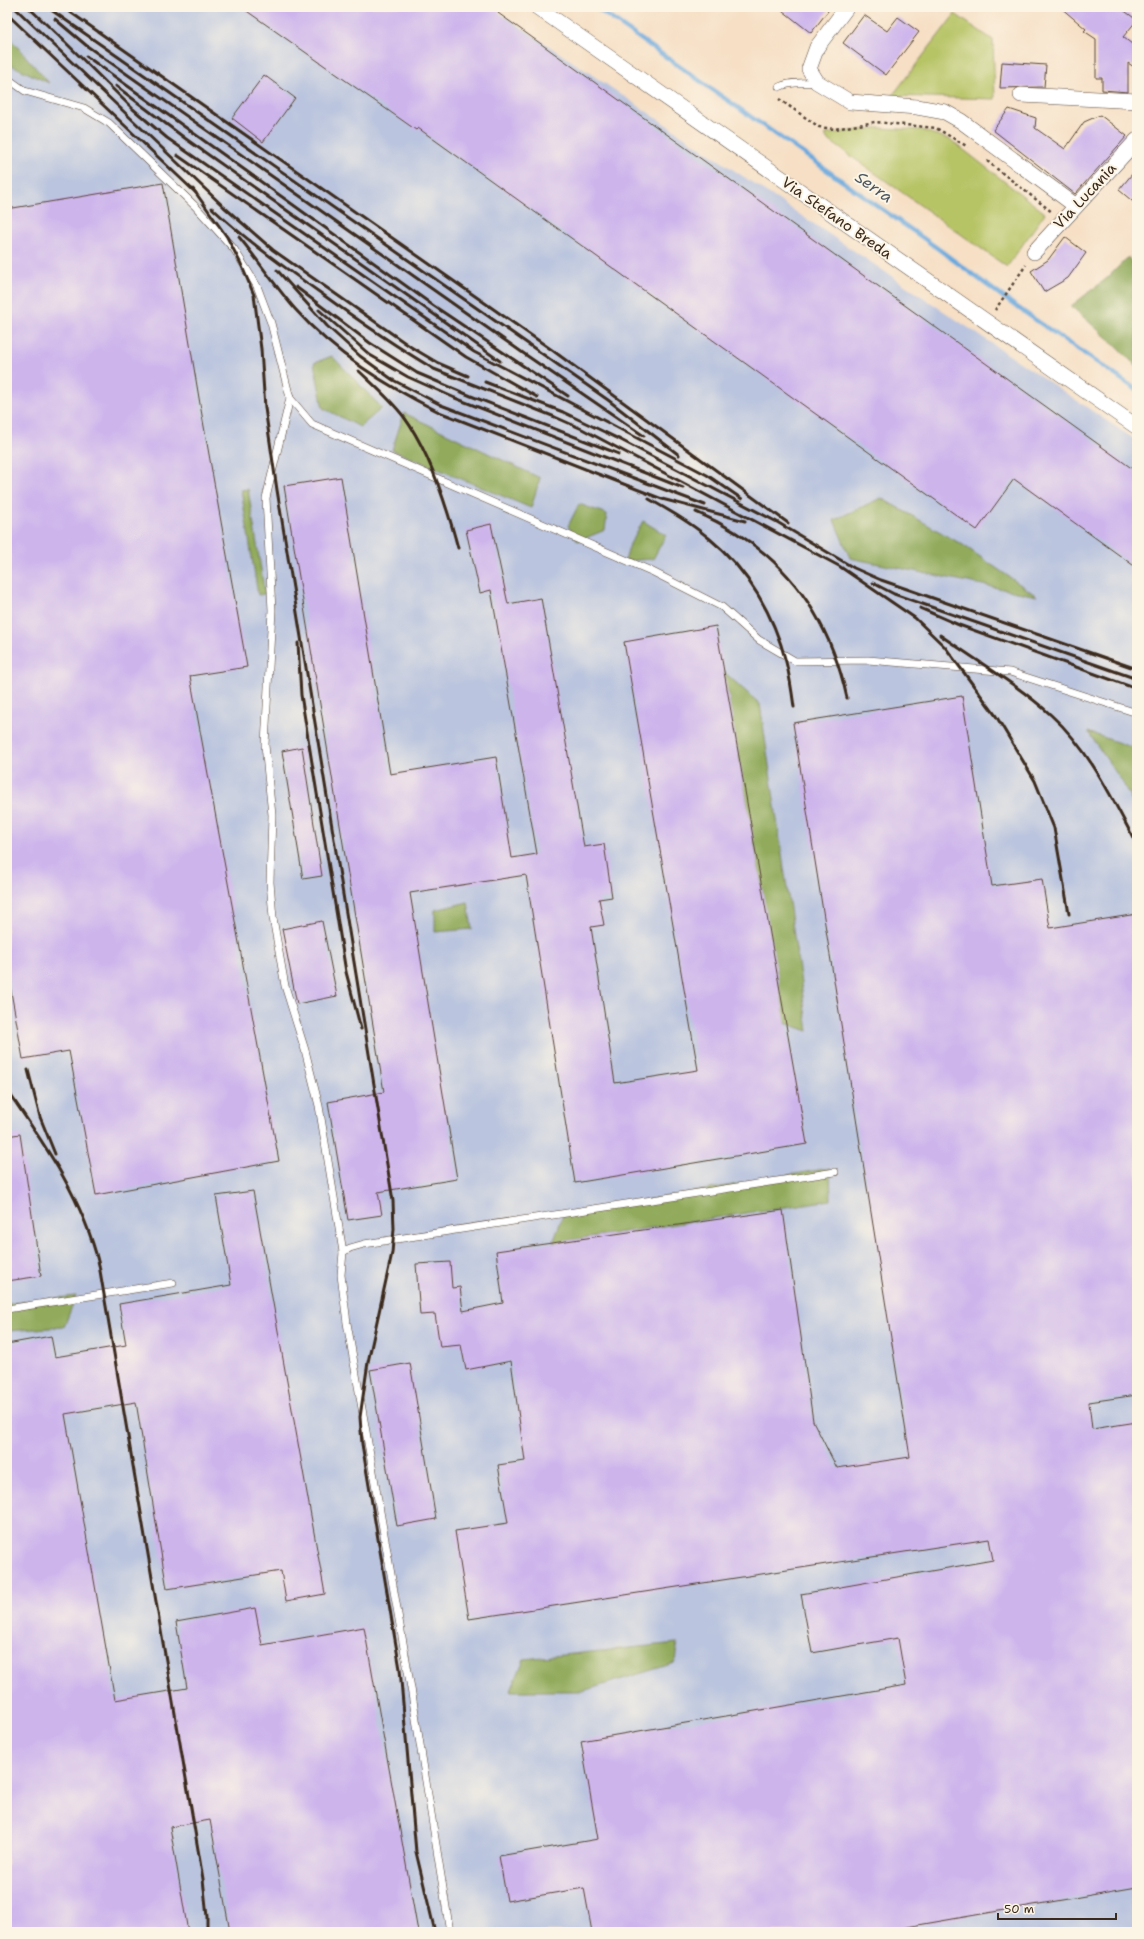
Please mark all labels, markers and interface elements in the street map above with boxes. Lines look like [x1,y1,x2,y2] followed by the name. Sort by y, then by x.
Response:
[1049,158,1121,233] street label: Via Lucania
[851,167,897,207] water label: Serra
[778,172,897,264] street label: Via Stefano Breda
[998,1895,1116,1921] scale bar
[1004,1901,1034,1917] text: 50 m

